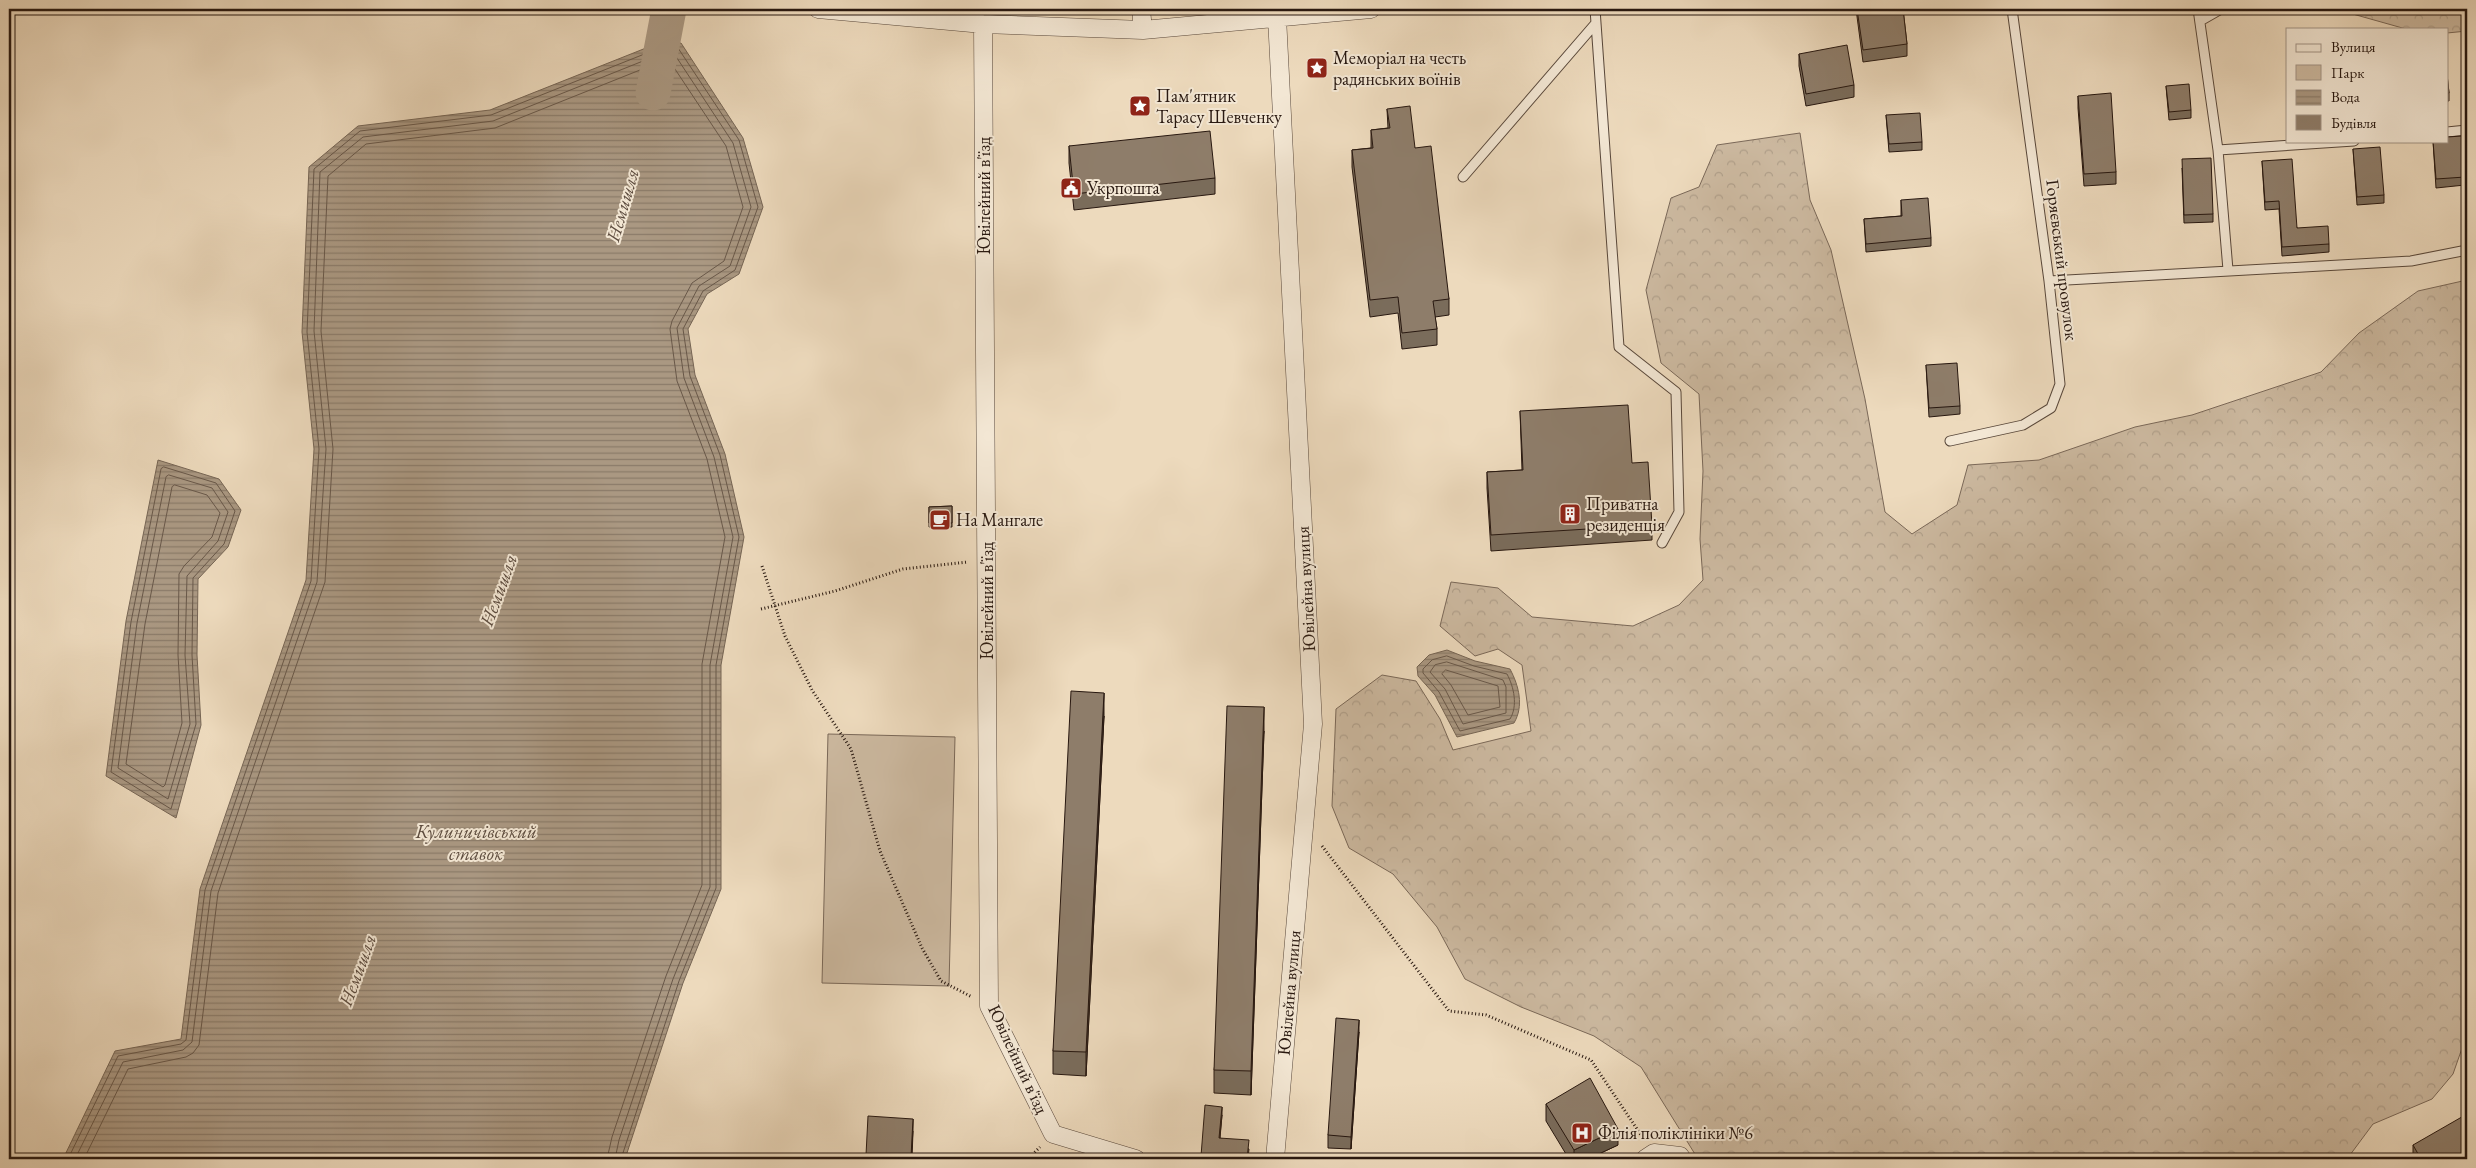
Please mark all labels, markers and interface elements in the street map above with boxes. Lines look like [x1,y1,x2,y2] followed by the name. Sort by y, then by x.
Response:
[2286,28,2448,142] legend
[2331,37,2376,56] text: Вулиця
[1333,46,1466,90] place label: Меморіал на честь радянських воїнів
[1305,56,1329,80] place icon: Меморіал на честь радянських воїнів
[2331,63,2364,82] text: Парк
[1156,84,1282,128] place label: Пам'ятник Тарасу Шевченку
[2331,87,2360,106] text: Вода
[1128,94,1152,118] place icon: Пам'ятник Тарасу Шевченку
[2331,113,2377,132] text: Будівля
[972,137,995,255] street label: Ювілейний в'їзд
[600,166,645,245] water label: Немишля
[1059,176,1083,200] public building icon: Укрпошта
[1086,176,1161,199] place label: Укрпошта
[2041,178,2084,342] street label: Горяєвський провулок
[1586,492,1665,536] place label: Приватна резиденція
[1558,502,1582,526] building icon: Приватна резиденція
[928,508,952,532] cafe icon: На Мангале
[956,508,1043,531] place label: На Мангале
[1291,525,1320,653] street label: Ювілейна вулиця
[975,542,998,660] street label: Ювілейний в'їзд
[474,551,523,630] water label: Немишля
[414,819,537,866] water label: Кулиничівський ставок
[1272,929,1305,1057] street label: Ювілейна вулиця
[333,931,382,1010] water label: Немишля
[983,1000,1054,1117] street label: Ювілейний в'їзд
[1570,1121,1594,1145] hospital icon: Філія поліклініки №6
[1598,1121,1753,1144] place label: Філія поліклініки №6

